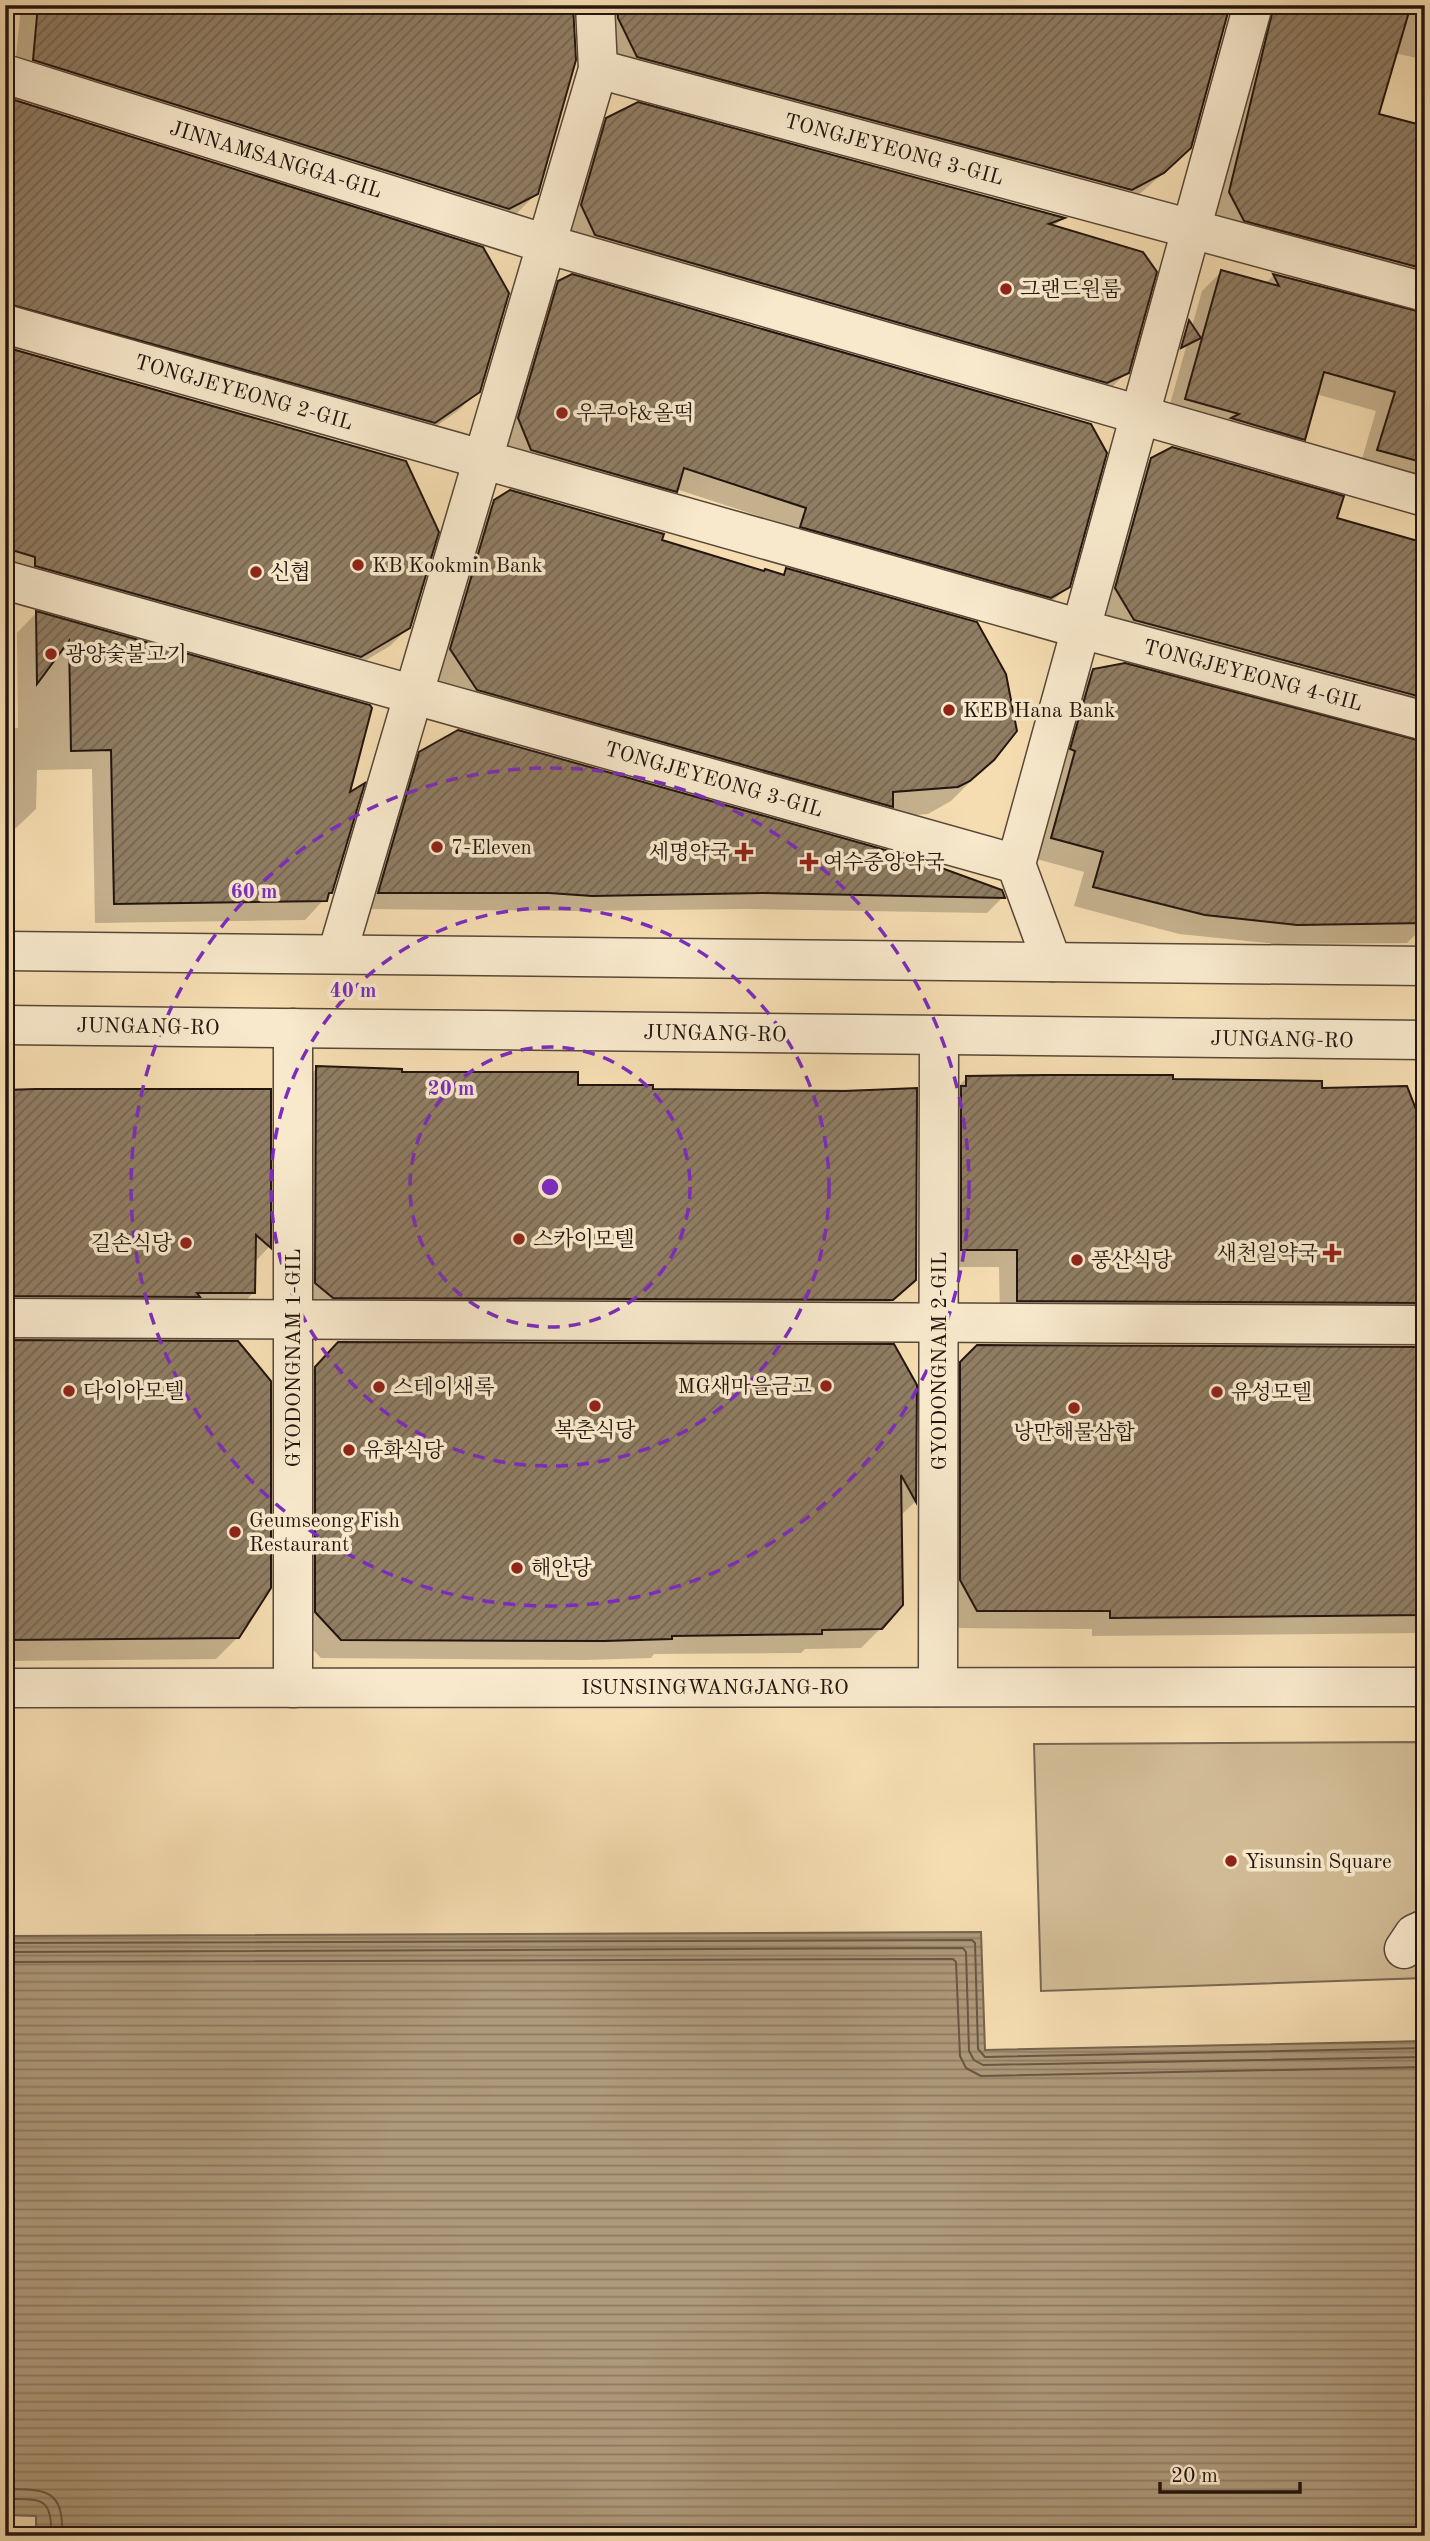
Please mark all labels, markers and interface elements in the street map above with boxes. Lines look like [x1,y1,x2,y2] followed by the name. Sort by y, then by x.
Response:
[782,111,1005,190] street label: TONGJEYEONG 3-GIL
[167,118,384,203] street label: JINNAMSANGGA-GIL
[1020,278,1121,301] place label: 그랜드원룸
[998,281,1014,297] marker: 그랜드원룸
[132,352,355,435] street label: TONGJEYEONG 2-GIL
[576,402,694,425] place label: 우쿠야&올떡
[554,405,570,421] marker: 우쿠야&올떡
[372,556,543,577] place label: KB Kookmin Bank
[350,557,366,573] marker: KB Kookmin Bank
[270,561,311,584] place label: 신협
[248,564,264,580] marker: 신협
[1141,637,1364,716] street label: TONGJEYEONG 4-GIL
[65,642,187,666] place label: 광양숯불고기
[43,646,59,662] marker: 광양숯불고기
[963,701,1115,722] place label: KEB Hana Bank
[941,702,957,718] marker: KEB Hana Bank
[602,739,825,822] street label: TONGJEYEONG 3-GIL
[451,838,532,859] place label: 7-Eleven
[429,839,445,855] marker: 7-Eleven
[649,841,730,864] place label: 세명약국
[736,844,752,860] marker: 세명약국
[823,851,945,874] place label: 여수중앙약국
[801,854,817,870] marker: 여수중앙약국
[230,882,278,903] text: 60 m
[329,981,377,1002] text: 40 m
[76,1016,220,1039] street label: JUNGANG-RO
[643,1023,787,1046] street label: JUNGANG-RO
[1210,1029,1354,1052] street label: JUNGANG-RO
[427,1079,475,1100] text: 20 m
[538,1175,562,1199] centre of rings
[533,1228,634,1251] place label: 스카이모텔
[511,1231,527,1247] marker: 스카이모텔
[91,1232,173,1255] place label: 길손식당
[178,1235,194,1251] marker: 길손식당
[1217,1242,1318,1265] place label: 새천일약국
[1324,1245,1340,1261] marker: 새천일약국
[284,1249,305,1467] street label: GYODONGNAM 1-GIL
[1091,1249,1173,1272] place label: 풍산식당
[930,1252,951,1470] street label: GYODONGNAM 2-GIL
[1069,1252,1085,1268] marker: 풍산식당
[678,1375,812,1398] place label: MG새마을금고
[393,1376,494,1399] place label: 스테이새록
[818,1378,834,1394] marker: MG새마을금고
[371,1379,387,1395] marker: 스테이새록
[83,1380,184,1403] place label: 다이아모텔
[1231,1381,1312,1404] place label: 유성모텔
[61,1383,77,1399] marker: 다이아모텔
[1209,1384,1225,1400] marker: 유성모텔
[587,1398,603,1414] marker: 복춘식당
[1066,1400,1082,1416] marker: 낭만해물삼합
[554,1419,636,1442] place label: 복춘식당
[1013,1421,1136,1444] place label: 낭만해물삼합
[363,1439,445,1462] place label: 유화식당
[341,1442,357,1458] marker: 유화식당
[249,1511,400,1556] place label: Geumseong Fish Restaurant
[227,1524,243,1540] marker: Geumseong Fish Restaurant
[531,1557,593,1580] place label: 해안당
[509,1560,525,1576] marker: 해안당
[581,1678,849,1699] street label: ISUNSINGWANGJANG-RO
[1245,1852,1392,1873] place label: Yisunsin Square
[1223,1853,1239,1869] marker: Yisunsin Square
[1160,2450,1300,2494] scale bar
[1171,2466,1218,2487] text: 20 m

